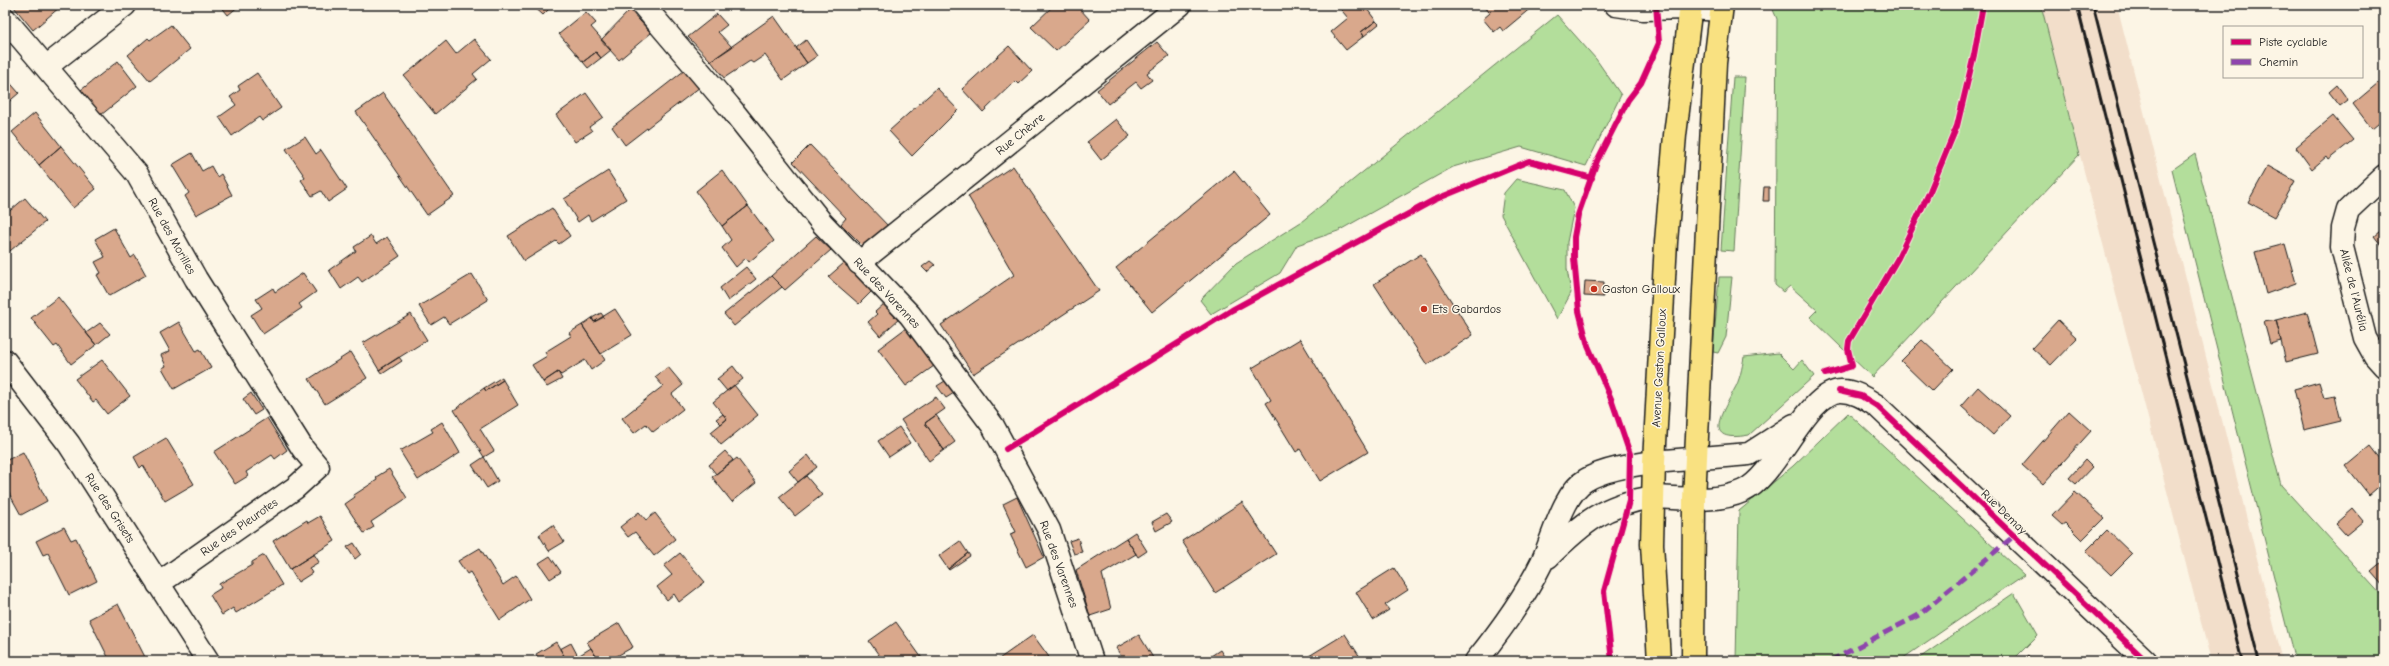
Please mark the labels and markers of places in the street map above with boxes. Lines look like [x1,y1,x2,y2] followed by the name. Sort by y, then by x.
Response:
[1602,282,1680,296] place label: Gaston Galloux
[1589,284,1599,294] marker: Gaston Galloux
[1432,302,1501,316] place label: Ets Gabardos
[1419,304,1429,314] marker: Ets Gabardos

